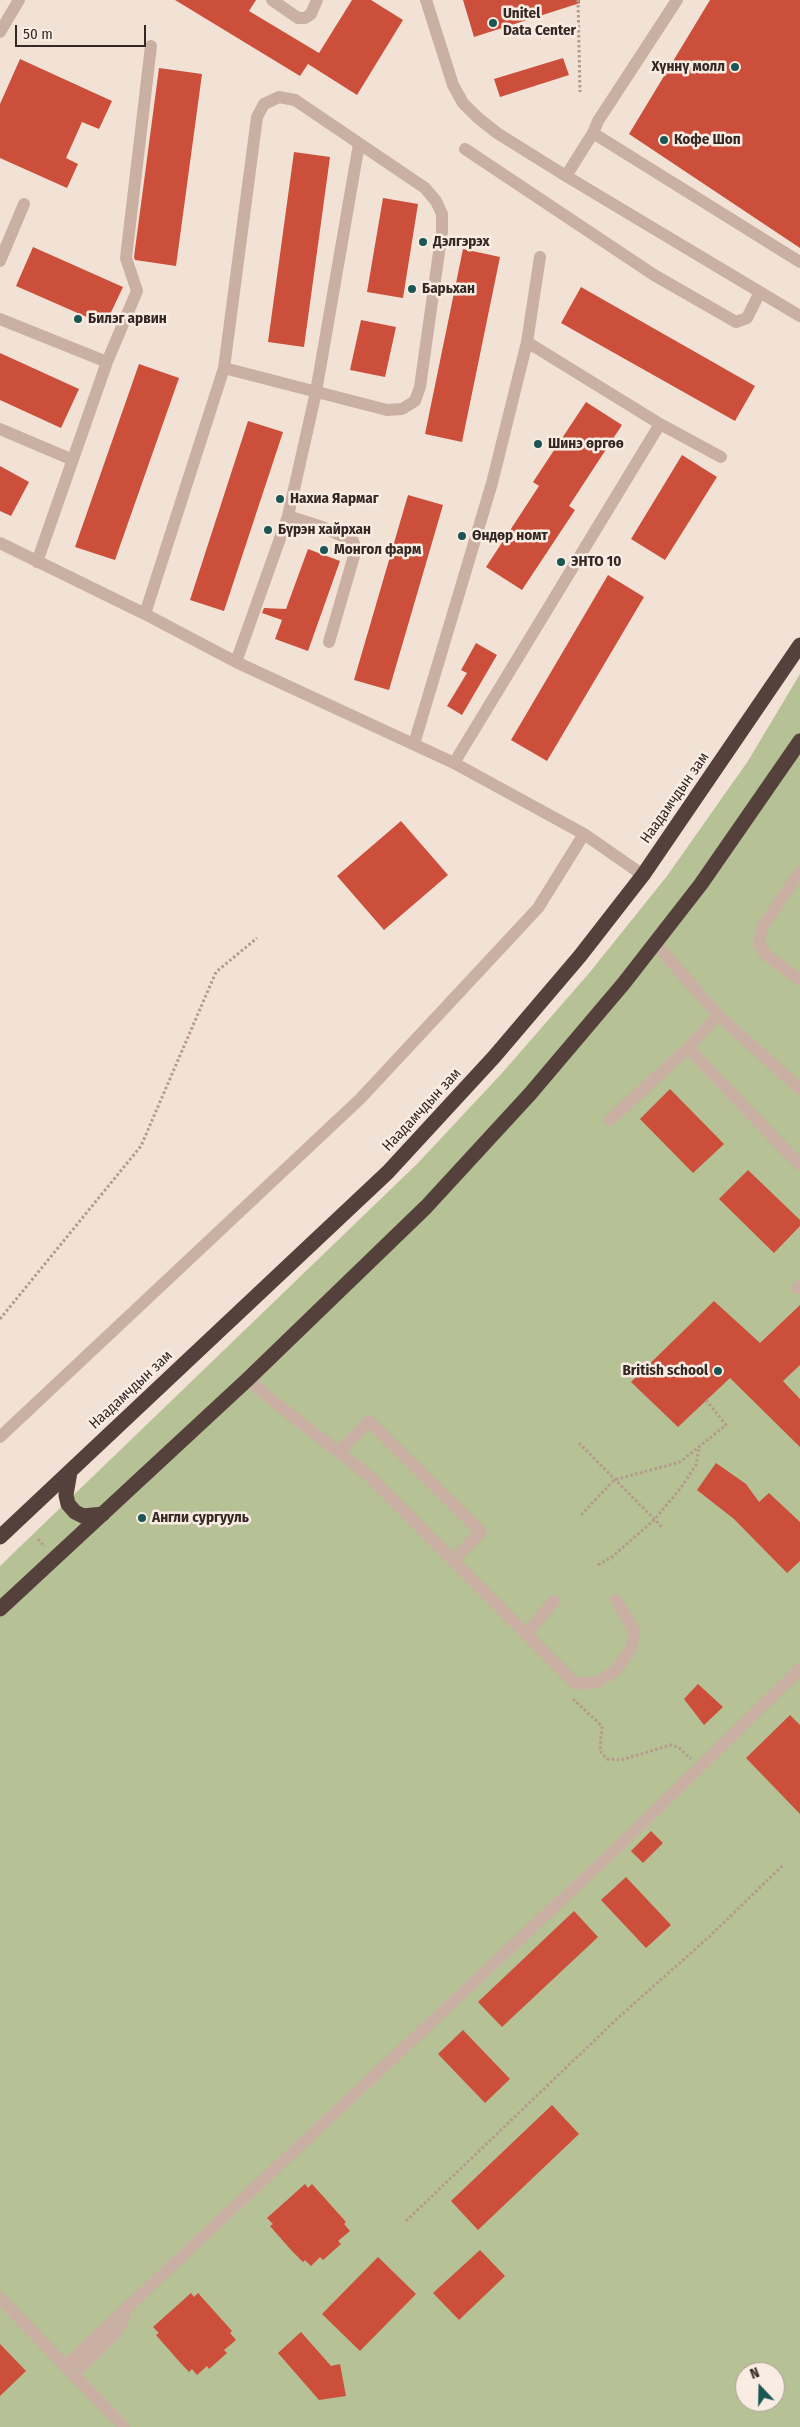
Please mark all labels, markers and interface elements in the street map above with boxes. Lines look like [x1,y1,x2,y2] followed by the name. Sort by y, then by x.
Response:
[503,5,576,40] place label: Unitel Data Center
[18,15,149,47] scale bar
[487,17,499,29] marker: Unitel Data Center
[23,25,53,43] text: 50 m
[652,58,725,76] place label: Хүннү молл
[729,61,741,73] marker: Хүннү молл
[674,131,741,149] place label: Кофе Шоп
[658,134,670,146] marker: Кофе Шоп
[433,233,490,251] place label: Дэлгэрэх
[417,236,429,248] marker: Дэлгэрэх
[422,280,475,298] place label: Барьхан
[406,283,418,295] marker: Барьхан
[88,310,167,328] place label: Билэг арвин
[72,313,84,325] marker: Билэг арвин
[548,435,624,453] place label: Шинэ өргөө
[532,438,544,450] marker: Шинэ өргөө
[290,490,379,508] place label: Нахиа Яармаг
[274,493,286,505] marker: Нахиа Яармаг
[278,521,371,539] place label: Бүрэн хайрхан
[262,524,274,536] marker: Бүрэн хайрхан
[472,527,548,545] place label: Өндөр номт
[456,530,468,542] marker: Өндөр номт
[334,541,421,559] place label: Монгол фарм
[318,544,330,556] marker: Монгол фарм
[571,553,621,571] place label: ЭНТО 10
[555,556,567,568] marker: ЭНТО 10
[637,749,713,847] street label: Наадамчдын зам
[379,1065,465,1155] street label: Наадамчдын зам
[86,1347,176,1433] street label: Наадамчдын зам
[622,1362,708,1380] place label: British school
[712,1365,724,1377] marker: British school
[152,1509,249,1527] place label: Англи сургууль
[136,1512,148,1524] marker: Англи сургууль
[735,2362,785,2412] north arrow
[748,2364,762,2383] text: N

